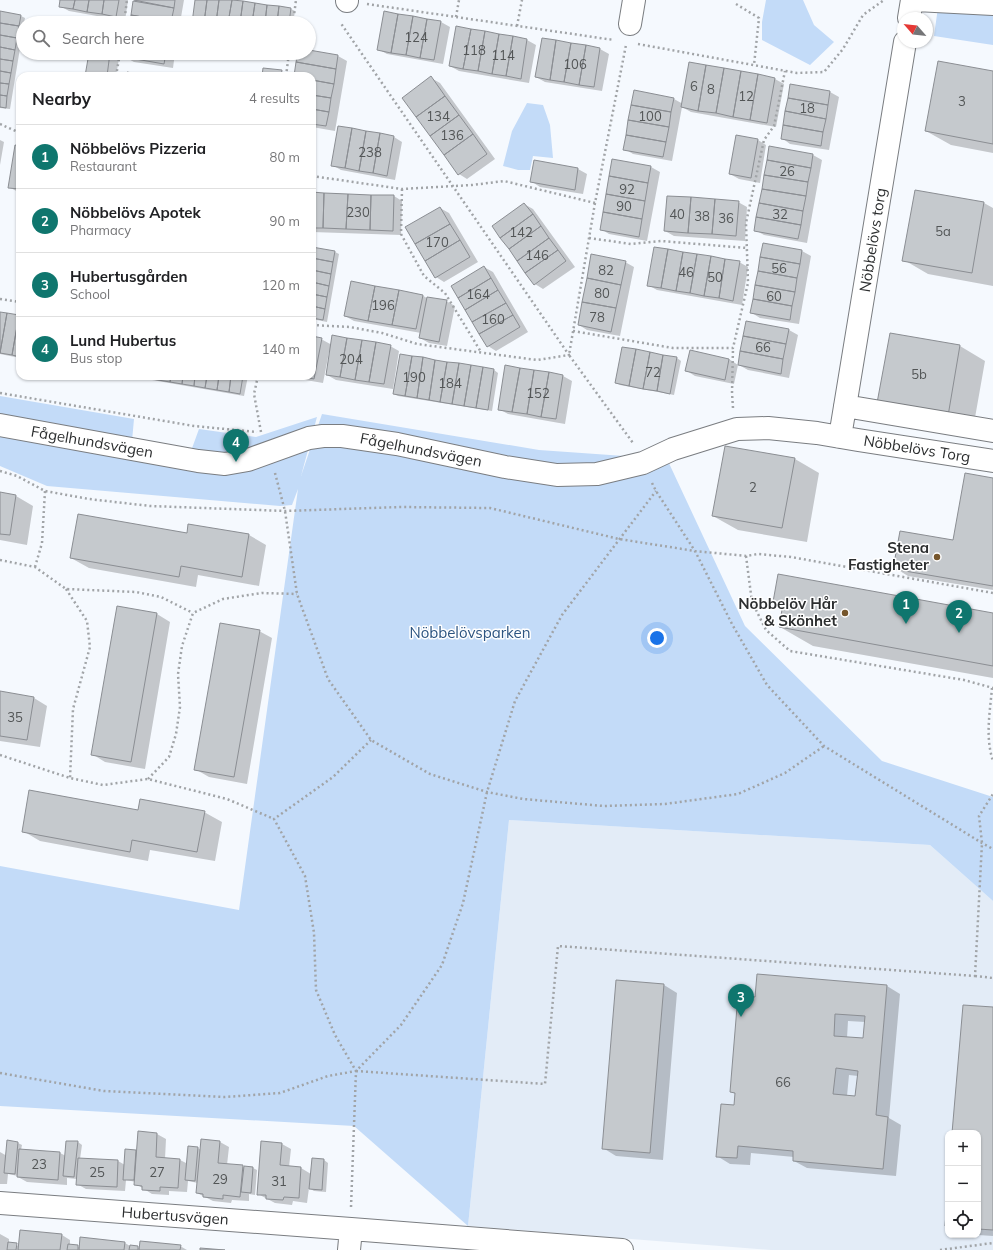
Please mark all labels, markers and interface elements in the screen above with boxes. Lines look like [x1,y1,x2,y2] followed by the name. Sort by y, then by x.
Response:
[897,12,933,48] north arrow
[16,16,316,60] search box
[30,27,52,49] icon: search
[62,29,144,48] text: Search here
[404,29,428,45] house number: 124
[462,42,486,58] house number: 118
[491,47,515,63] house number: 114
[563,56,587,72] house number: 106
[690,78,698,94] house number: 6
[707,81,715,97] house number: 8
[32,88,91,109] text: Nearby
[738,88,754,104] house number: 12
[249,90,300,106] text: 4 results
[958,93,966,109] house number: 3
[799,100,815,116] house number: 18
[426,108,450,124] house number: 134
[638,108,662,124] house number: 100
[440,127,464,143] house number: 136
[70,139,206,158] text: Nöbbelövs Pizzeria
[358,144,382,160] house number: 238
[41,149,49,165] text: 1
[270,149,300,165] text: 80 m
[70,158,137,174] text: Restaurant
[779,163,795,179] house number: 26
[619,181,635,197] house number: 92
[855,186,890,293] street label: Nöbbelövs torg
[616,198,632,214] house number: 90
[70,203,201,222] text: Nöbbelövs Apotek
[346,204,370,220] house number: 230
[669,206,685,222] house number: 40
[772,206,788,222] house number: 32
[694,208,710,224] house number: 38
[718,210,734,226] house number: 36
[41,213,49,229] text: 2
[270,213,300,229] text: 90 m
[70,222,131,238] text: Pharmacy
[935,223,951,239] house number: 5a
[509,224,533,240] house number: 142
[425,234,449,250] house number: 170
[525,247,549,263] house number: 146
[771,260,787,276] house number: 56
[598,262,614,278] house number: 82
[678,264,694,280] house number: 46
[70,267,188,286] text: Hubertusgården
[707,269,723,285] house number: 50
[41,277,49,293] text: 3
[262,277,300,293] text: 120 m
[594,285,610,301] house number: 80
[70,286,110,302] text: School
[466,286,490,302] house number: 164
[766,288,782,304] house number: 60
[371,297,395,313] house number: 196
[589,309,605,325] house number: 78
[481,311,505,327] house number: 160
[70,331,176,350] text: Lund Hubertus
[755,339,771,355] house number: 66
[41,341,49,357] text: 4
[262,341,300,357] text: 140 m
[70,350,122,366] text: Bus stop
[339,351,363,367] house number: 204
[645,364,661,380] house number: 72
[911,366,927,382] house number: 5b
[402,369,426,385] house number: 190
[438,375,462,391] house number: 184
[526,385,550,401] house number: 152
[30,421,155,462] street label: Fågelhundsvägen
[359,428,484,471] street label: Fågelhundsvägen
[223,429,249,462] pin: 4
[862,431,972,466] street label: Nöbbelövs Torg
[749,479,757,495] house number: 2
[848,538,929,574] place label: Stena Fastigheter
[932,552,942,562] marker: Stena Fastigheter
[893,591,919,624] pin: 1
[738,594,837,630] place label: Nöbbelöv Hår & Skönhet
[946,600,972,633] pin: 2
[840,608,850,618] marker: Nöbbelöv Hår & Skönhet
[409,623,531,642] park label: Nöbbelövsparken
[647,628,667,648] your location
[7,709,23,725] house number: 35
[728,984,754,1017] pin: 3
[775,1074,791,1090] house number: 66
[945,1130,981,1238] map controls
[945,1130,981,1166] button: +
[31,1156,47,1172] house number: 23
[89,1164,105,1180] house number: 25
[149,1164,165,1180] house number: 27
[945,1166,981,1202] button: −
[212,1171,228,1187] house number: 29
[271,1173,287,1189] house number: 31
[121,1202,229,1229] street label: Hubertusvägen
[945,1202,981,1238] button: locate

